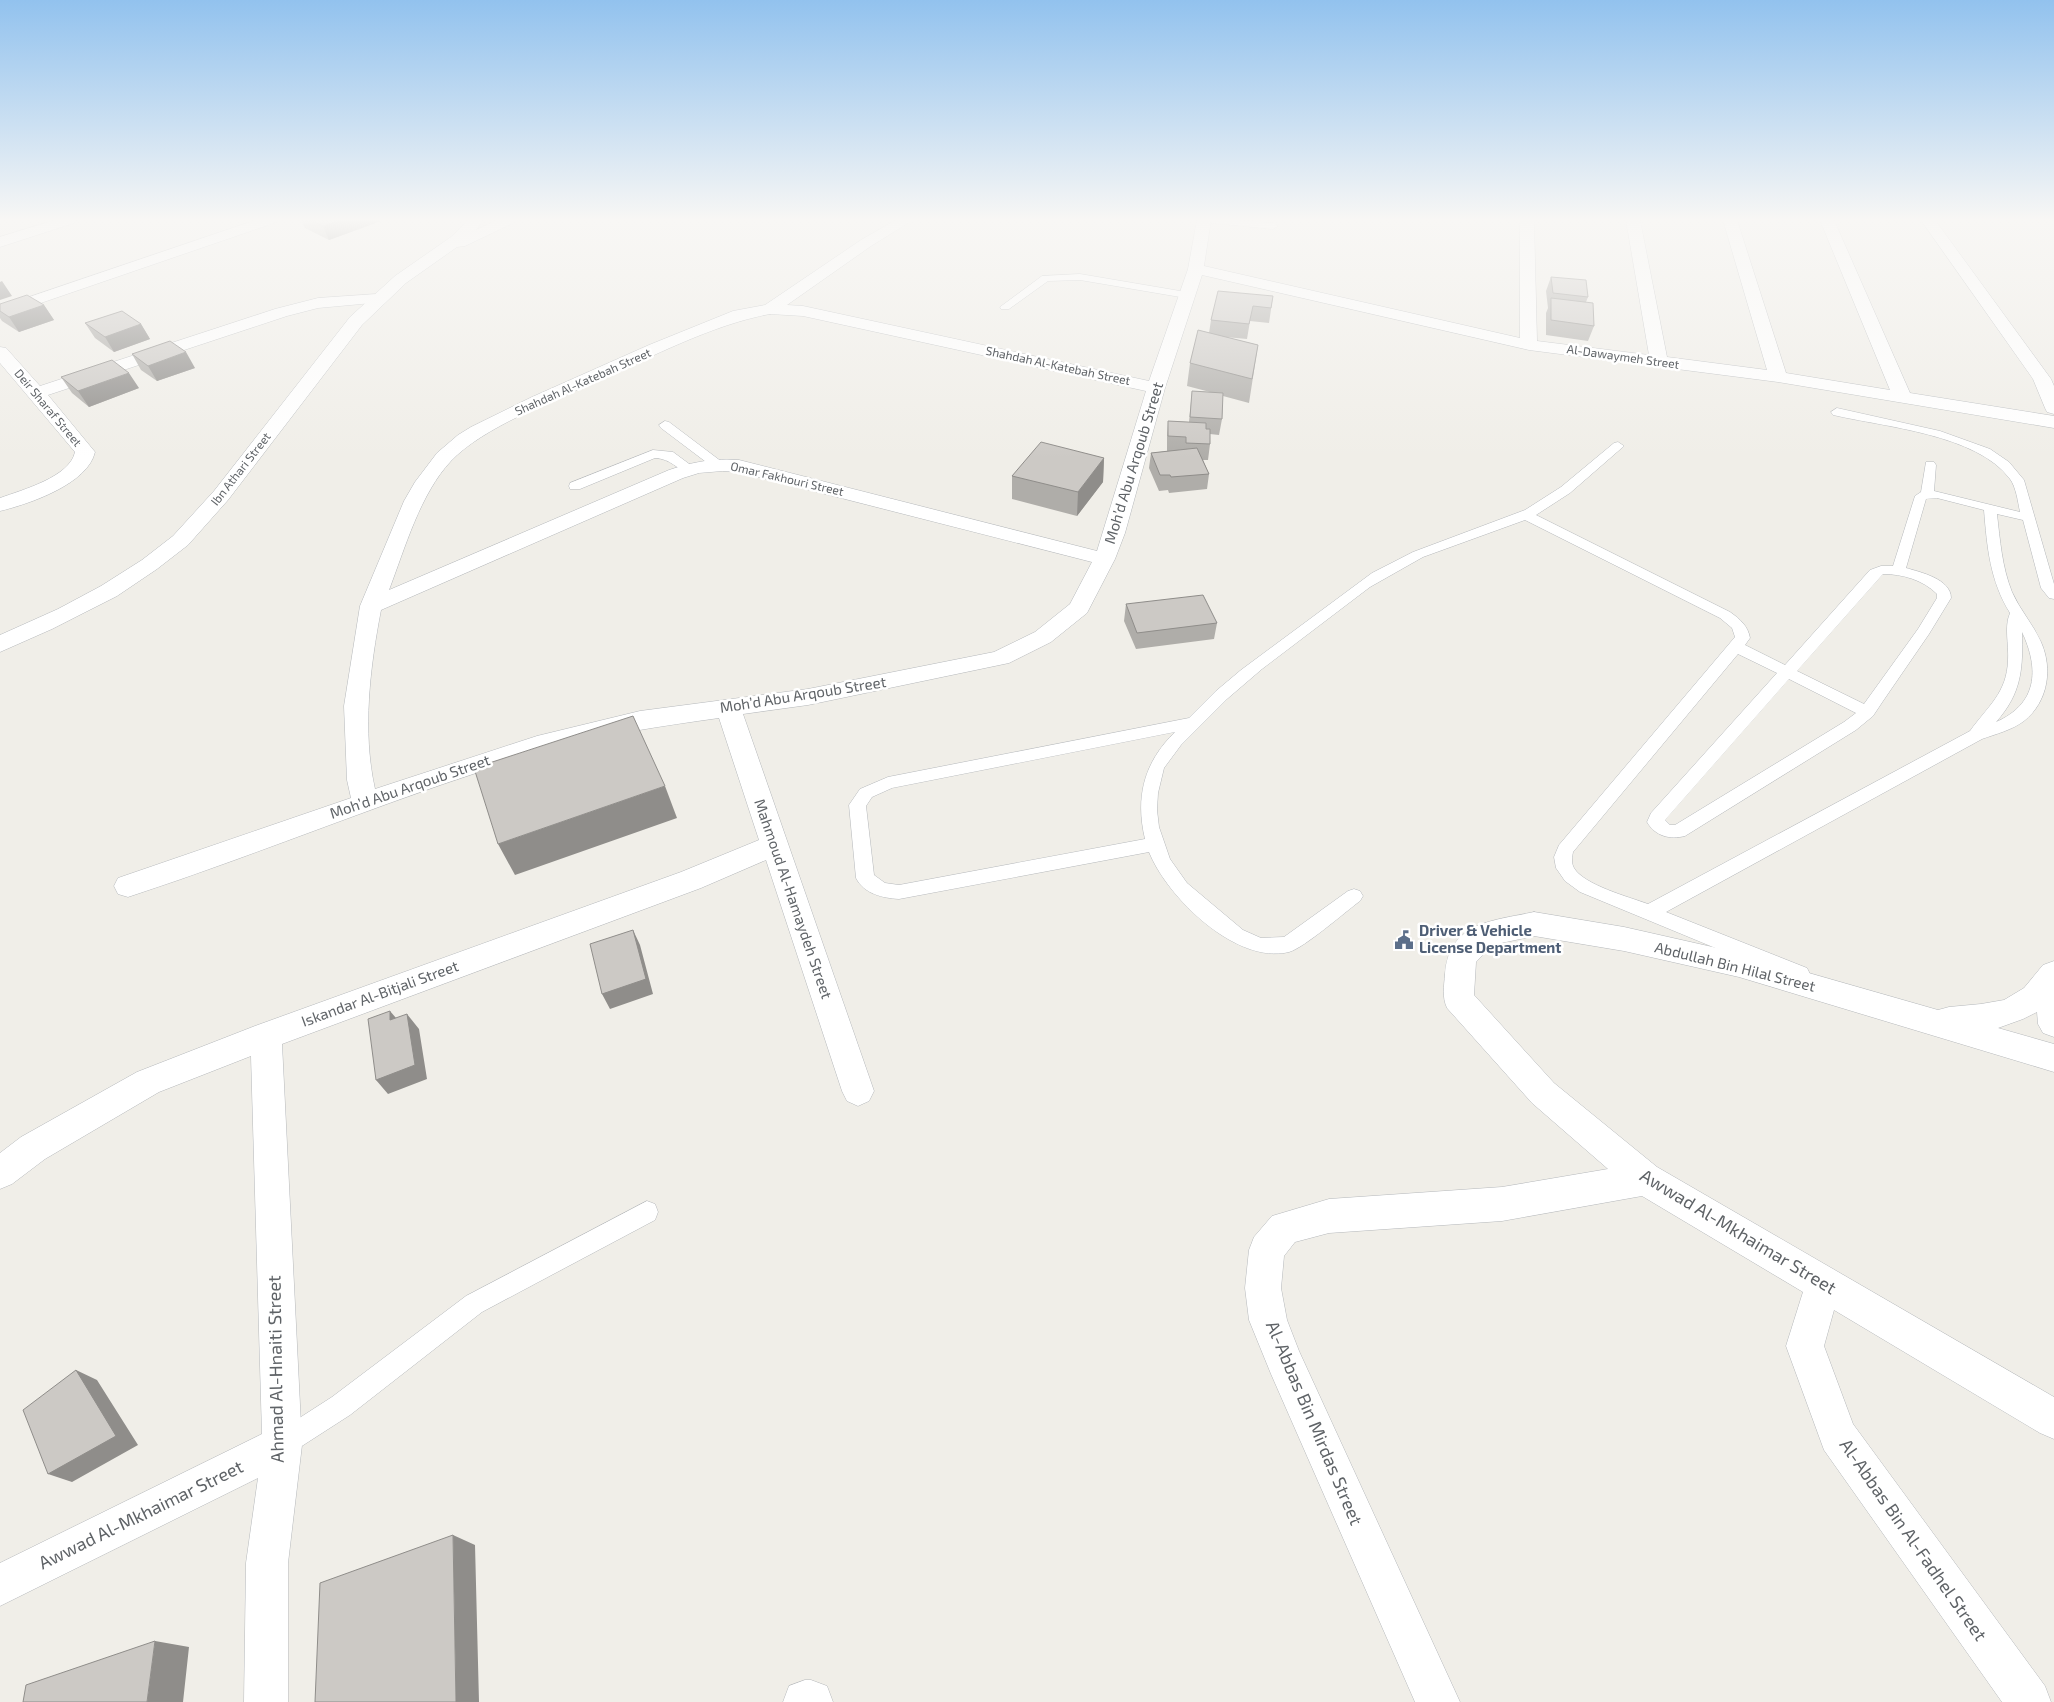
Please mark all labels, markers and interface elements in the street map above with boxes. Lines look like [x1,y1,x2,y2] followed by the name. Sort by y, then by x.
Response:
[1566,341,1681,371] street label: Al-Dawaymeh Street
[985,343,1132,387] street label: Shahdah Al-Katebah Street
[512,345,653,417] street label: Shahdah Al-Katebah Street
[12,366,85,449] street label: Deir Sharaf Street
[1100,379,1166,546] street label: Moh’d Abu Arqoub Street
[207,429,273,508] street label: Ibn Athari Street
[729,458,846,498] street label: Omar Fakhouri Street
[718,672,888,716] street label: Moh’d Abu Arqoub Street
[327,750,492,822] street label: Moh’d Abu Arqoub Street
[751,796,837,1001] street label: Mahmoud Al-Hamaydeh Street
[1419,921,1562,956] place label: Driver & Vehicle License Department
[1393,929,1415,951] public building icon: Driver & Vehicle License Department
[1653,937,1818,995] street label: Abdullah Bin Hilal Street
[299,956,461,1031] street label: Iskandar Al-Bitjali Street
[1636,1164,1841,1299] street label: Awwad Al-Mkhaimar Street
[262,1275,288,1463] street label: Ahmad Al-Hnaiti Street
[1262,1317,1368,1528] street label: Al-Abbas Bin Mirdas Street
[1836,1434,1992,1645] street label: Al-Abbas Bin Al-Fadhel Street
[35,1455,247,1573] street label: Awwad Al-Mkhaimar Street

